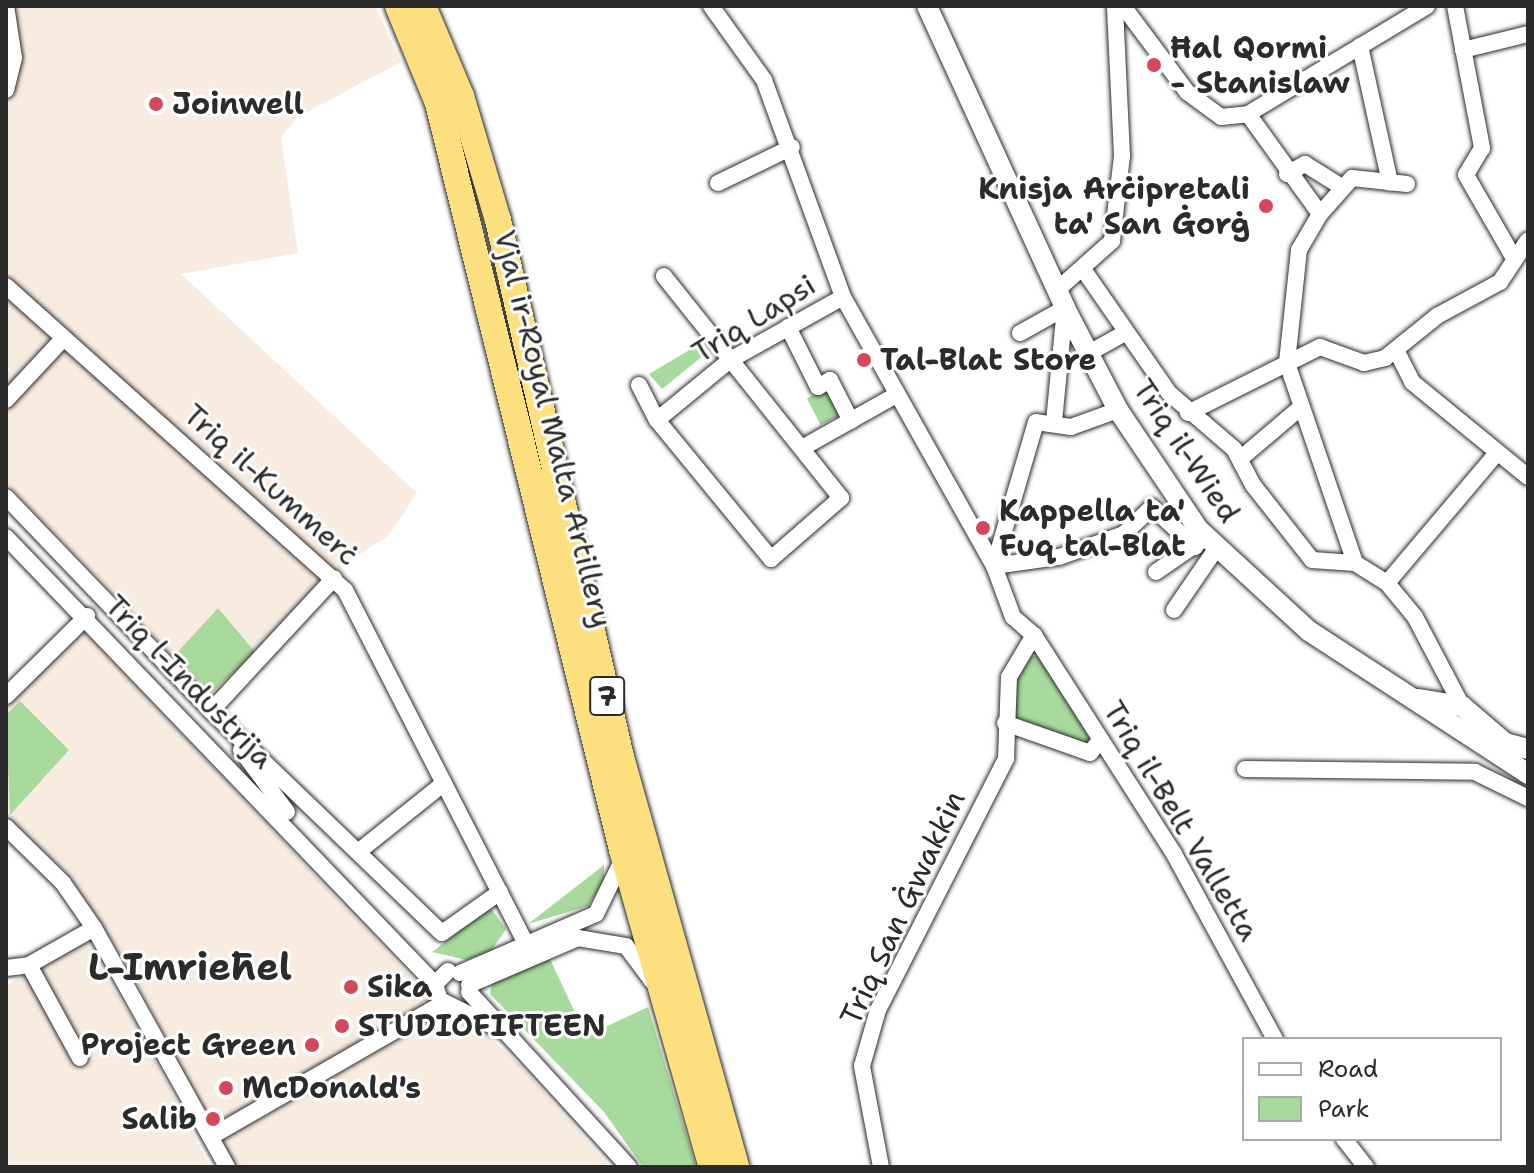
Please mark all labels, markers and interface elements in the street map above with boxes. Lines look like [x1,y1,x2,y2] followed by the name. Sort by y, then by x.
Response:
[1170,30,1350,100] place label: Ħal Qormi - Stanislaw
[1145,56,1163,74] marker: Ħal Qormi - Stanislaw
[172,86,304,122] place label: Joinwell
[147,95,165,113] marker: Joinwell
[978,171,1250,242] place label: Knisja Arċipretali ta' San Ġorġ
[1257,197,1275,215] marker: Knisja Arċipretali ta' San Ġorġ
[486,226,620,632] street label: Vjal ir-Royal Malta Artillery
[686,267,822,371] street label: Triq Lapsi
[880,342,1097,378] place label: Tal-Blat Store
[855,351,873,369] marker: Tal-Blat Store
[1125,372,1247,530] street label: Triq il-Wied
[176,397,366,573] street label: Triq il-Kummerċ
[999,493,1186,564] place label: Kappella ta' Fuq tal-Blat
[974,519,992,537] marker: Kappella ta' Fuq tal-Blat
[97,588,281,776] street label: Triq l-Industrija
[589,672,625,720] road number: 7
[1095,695,1267,947] street label: Triq il-Belt Valletta
[833,785,973,1031] street label: Triq San Ġwakkin
[88,944,292,990] district label: L-Imrieħel
[367,969,433,1005] place label: Sika
[342,978,360,996] marker: Sika
[358,1008,606,1044] place label: STUDIOFIFTEEN
[333,1017,351,1035] marker: STUDIOFIFTEEN
[81,1027,296,1063] place label: Project Green
[303,1036,321,1054] marker: Project Green
[1242,1037,1502,1141] legend
[1318,1053,1378,1085] text: Road
[242,1070,421,1106] place label: McDonald's
[217,1079,235,1097] marker: McDonald's
[1318,1093,1370,1125] text: Park
[122,1101,197,1137] place label: Salib
[204,1110,222,1128] marker: Salib

